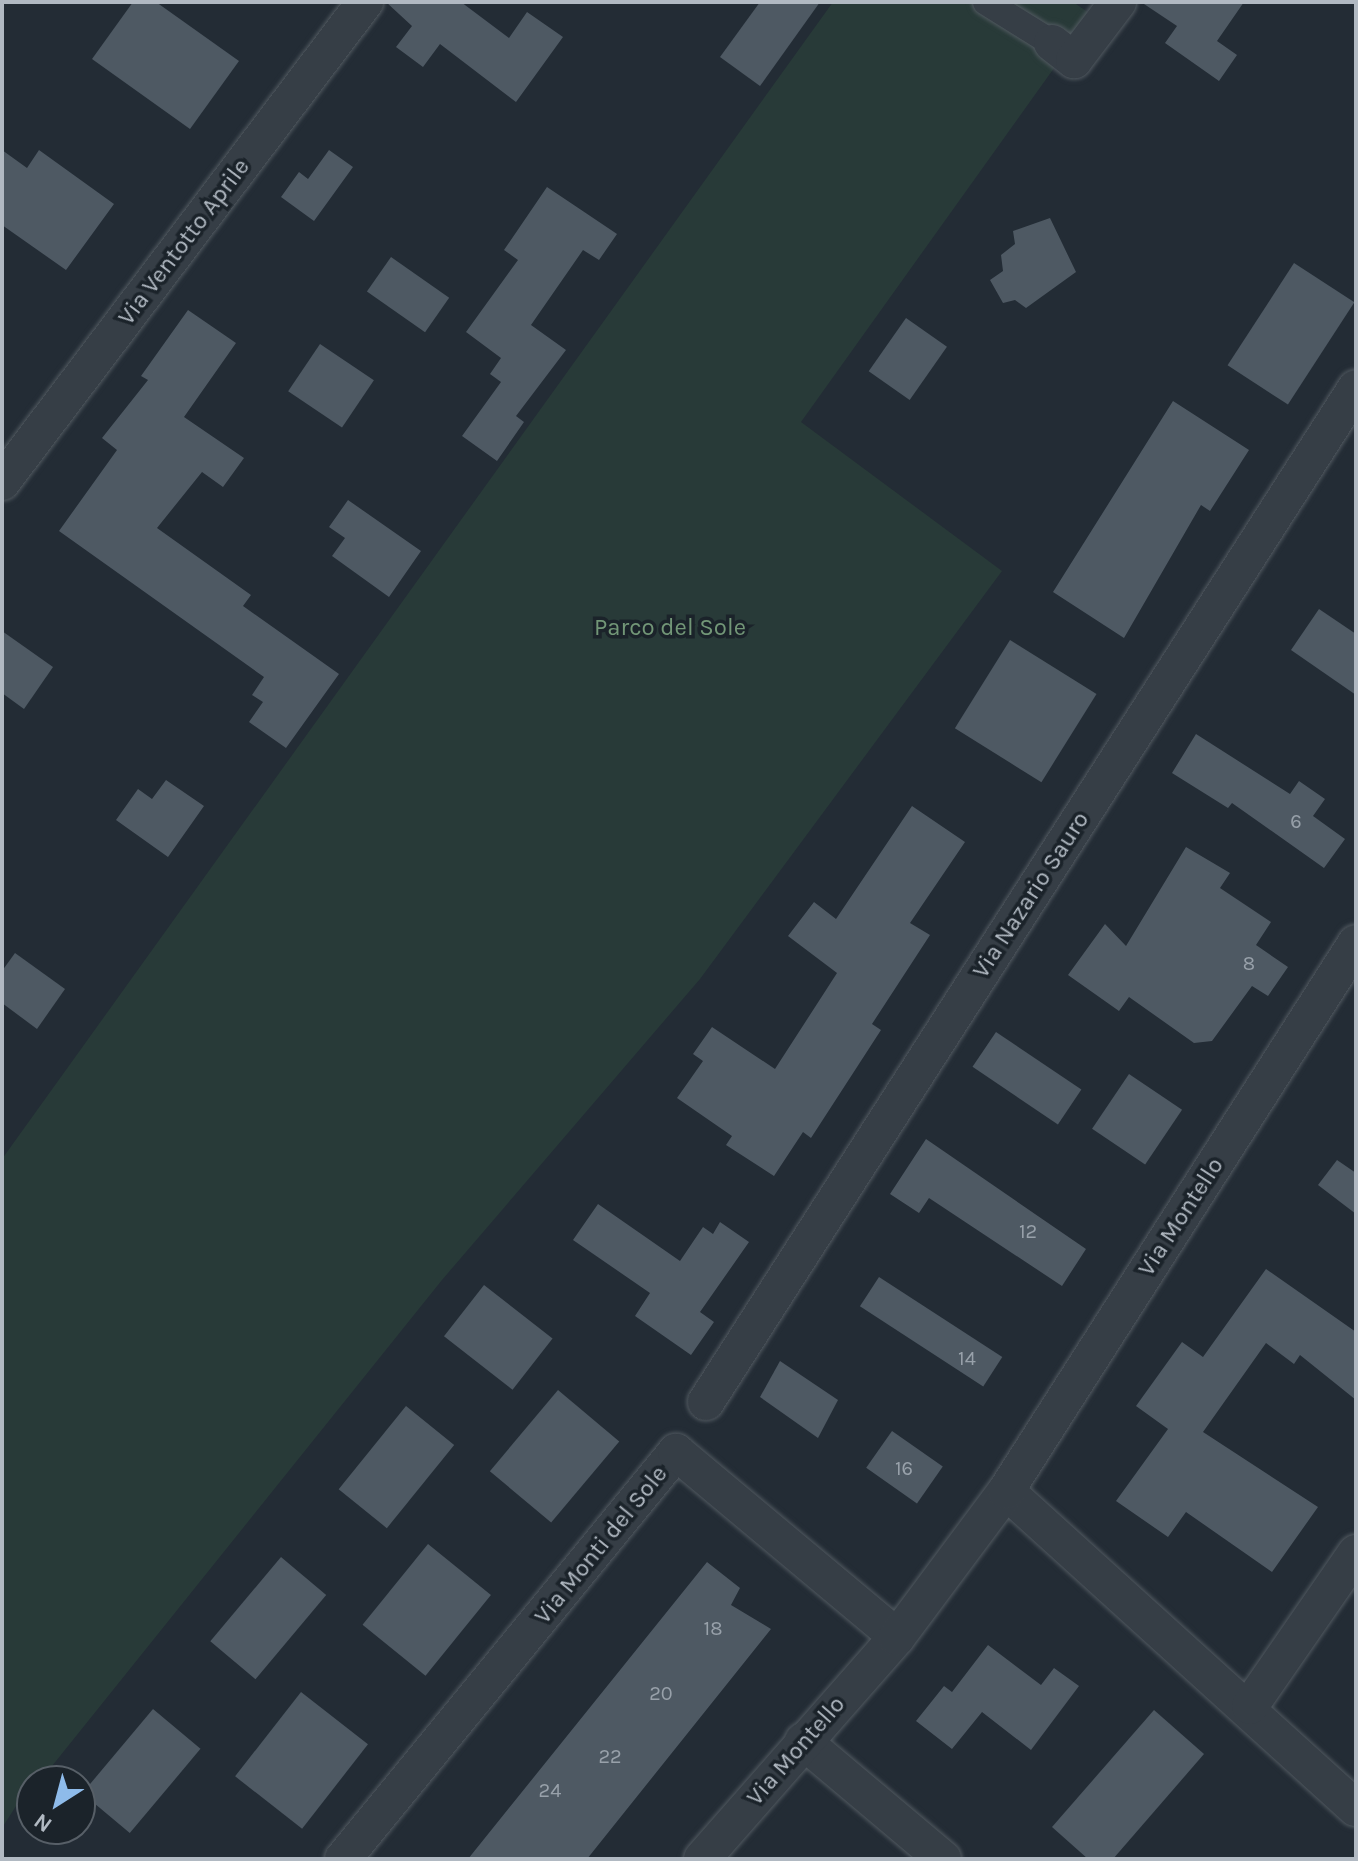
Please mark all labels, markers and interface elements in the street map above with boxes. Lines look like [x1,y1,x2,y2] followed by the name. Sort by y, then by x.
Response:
[112,153,256,331] street label: Via Ventotto Aprile
[594,614,746,642] park label: Parco del Sole
[967,806,1095,984] street label: Via Nazario Sauro
[1290,809,1302,833] house number: 6
[1243,951,1255,975] house number: 8
[1132,1152,1230,1282] street label: Via Montello
[1019,1219,1037,1243] house number: 12
[958,1346,976,1370] house number: 14
[895,1456,913,1480] house number: 16
[528,1460,674,1630] street label: Via Monti del Sole
[704,1616,722,1640] house number: 18
[649,1681,673,1705] house number: 20
[741,1690,851,1812] street label: Via Montello
[598,1744,622,1768] house number: 22
[16,1765,96,1845] north arrow
[539,1778,561,1802] house number: 24
[29,1808,57,1838] text: N

